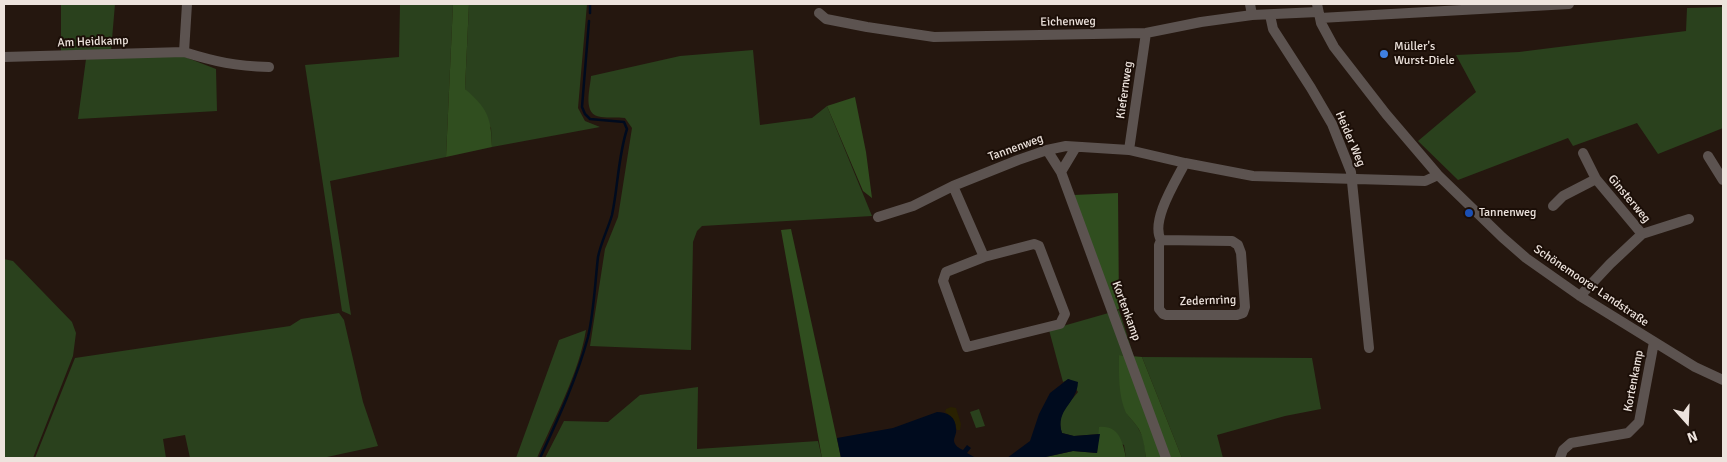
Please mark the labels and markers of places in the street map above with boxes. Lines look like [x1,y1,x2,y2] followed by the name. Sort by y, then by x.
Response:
[1394,40,1455,68] place label: Müller's Wurst-Diele
[1378,48,1390,60] marker: Müller's Wurst-Diele
[1479,206,1536,220] place label: Tannenweg
[1463,207,1475,219] marker: Tannenweg

